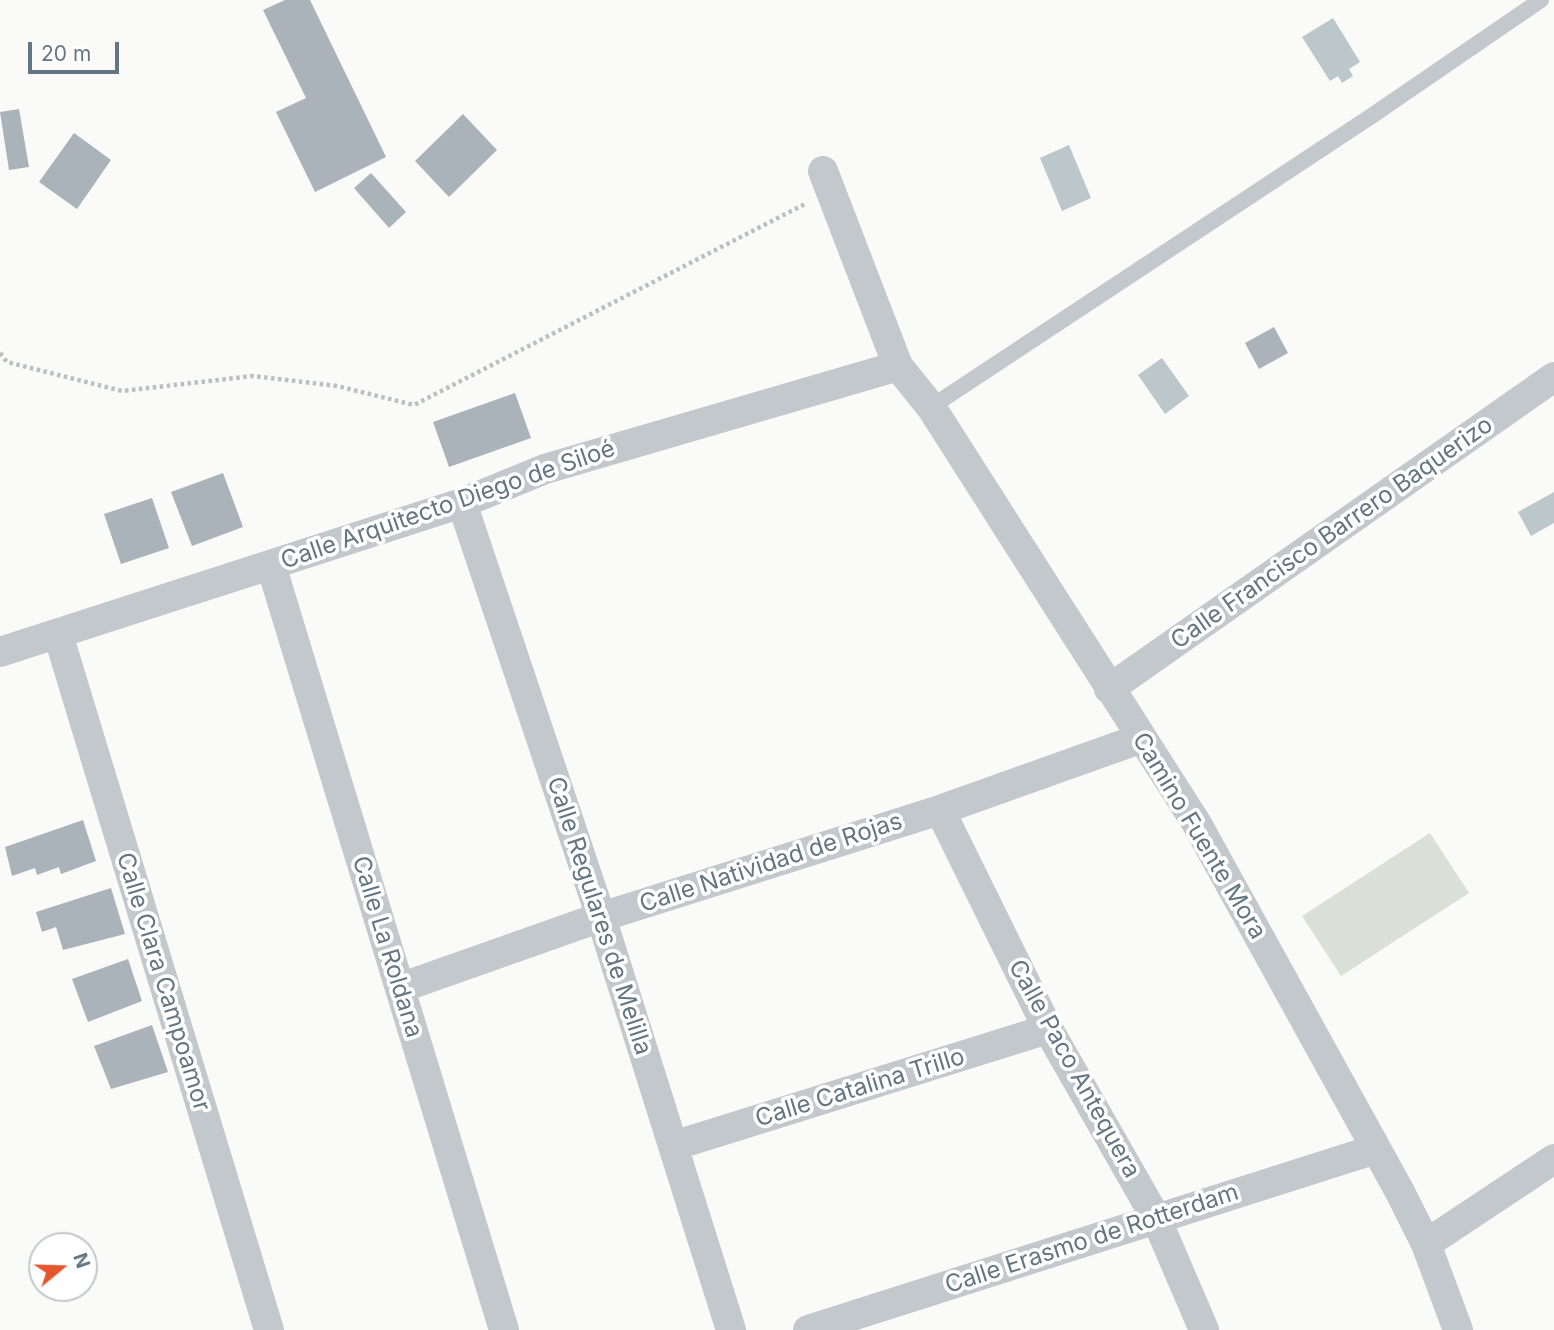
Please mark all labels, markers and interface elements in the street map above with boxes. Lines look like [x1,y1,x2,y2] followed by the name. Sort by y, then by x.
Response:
[32,28,122,72] scale bar
[41,41,91,66] text: 20 m
[1166,410,1498,656] street label: Calle Francisco Barrero Baquerizo
[277,434,619,576] street label: Calle Arquitecto Diego de Siloé
[1126,728,1272,944] street label: Camino Fuente Mora
[540,773,658,1059] street label: Calle Regulares de Melilla
[636,807,906,919] street label: Calle Natividad de Rojas
[110,849,216,1115] street label: Calle Clara Campoamor
[346,853,428,1041] street label: Calle La Roldana
[1002,955,1146,1183] street label: Calle Paco Antequera
[752,1042,968,1134] street label: Calle Catalina Trillo
[942,1178,1242,1300] street label: Calle Erasmo de Rotterdam
[28,1232,98,1302] north arrow
[68,1250,95,1271] text: N

